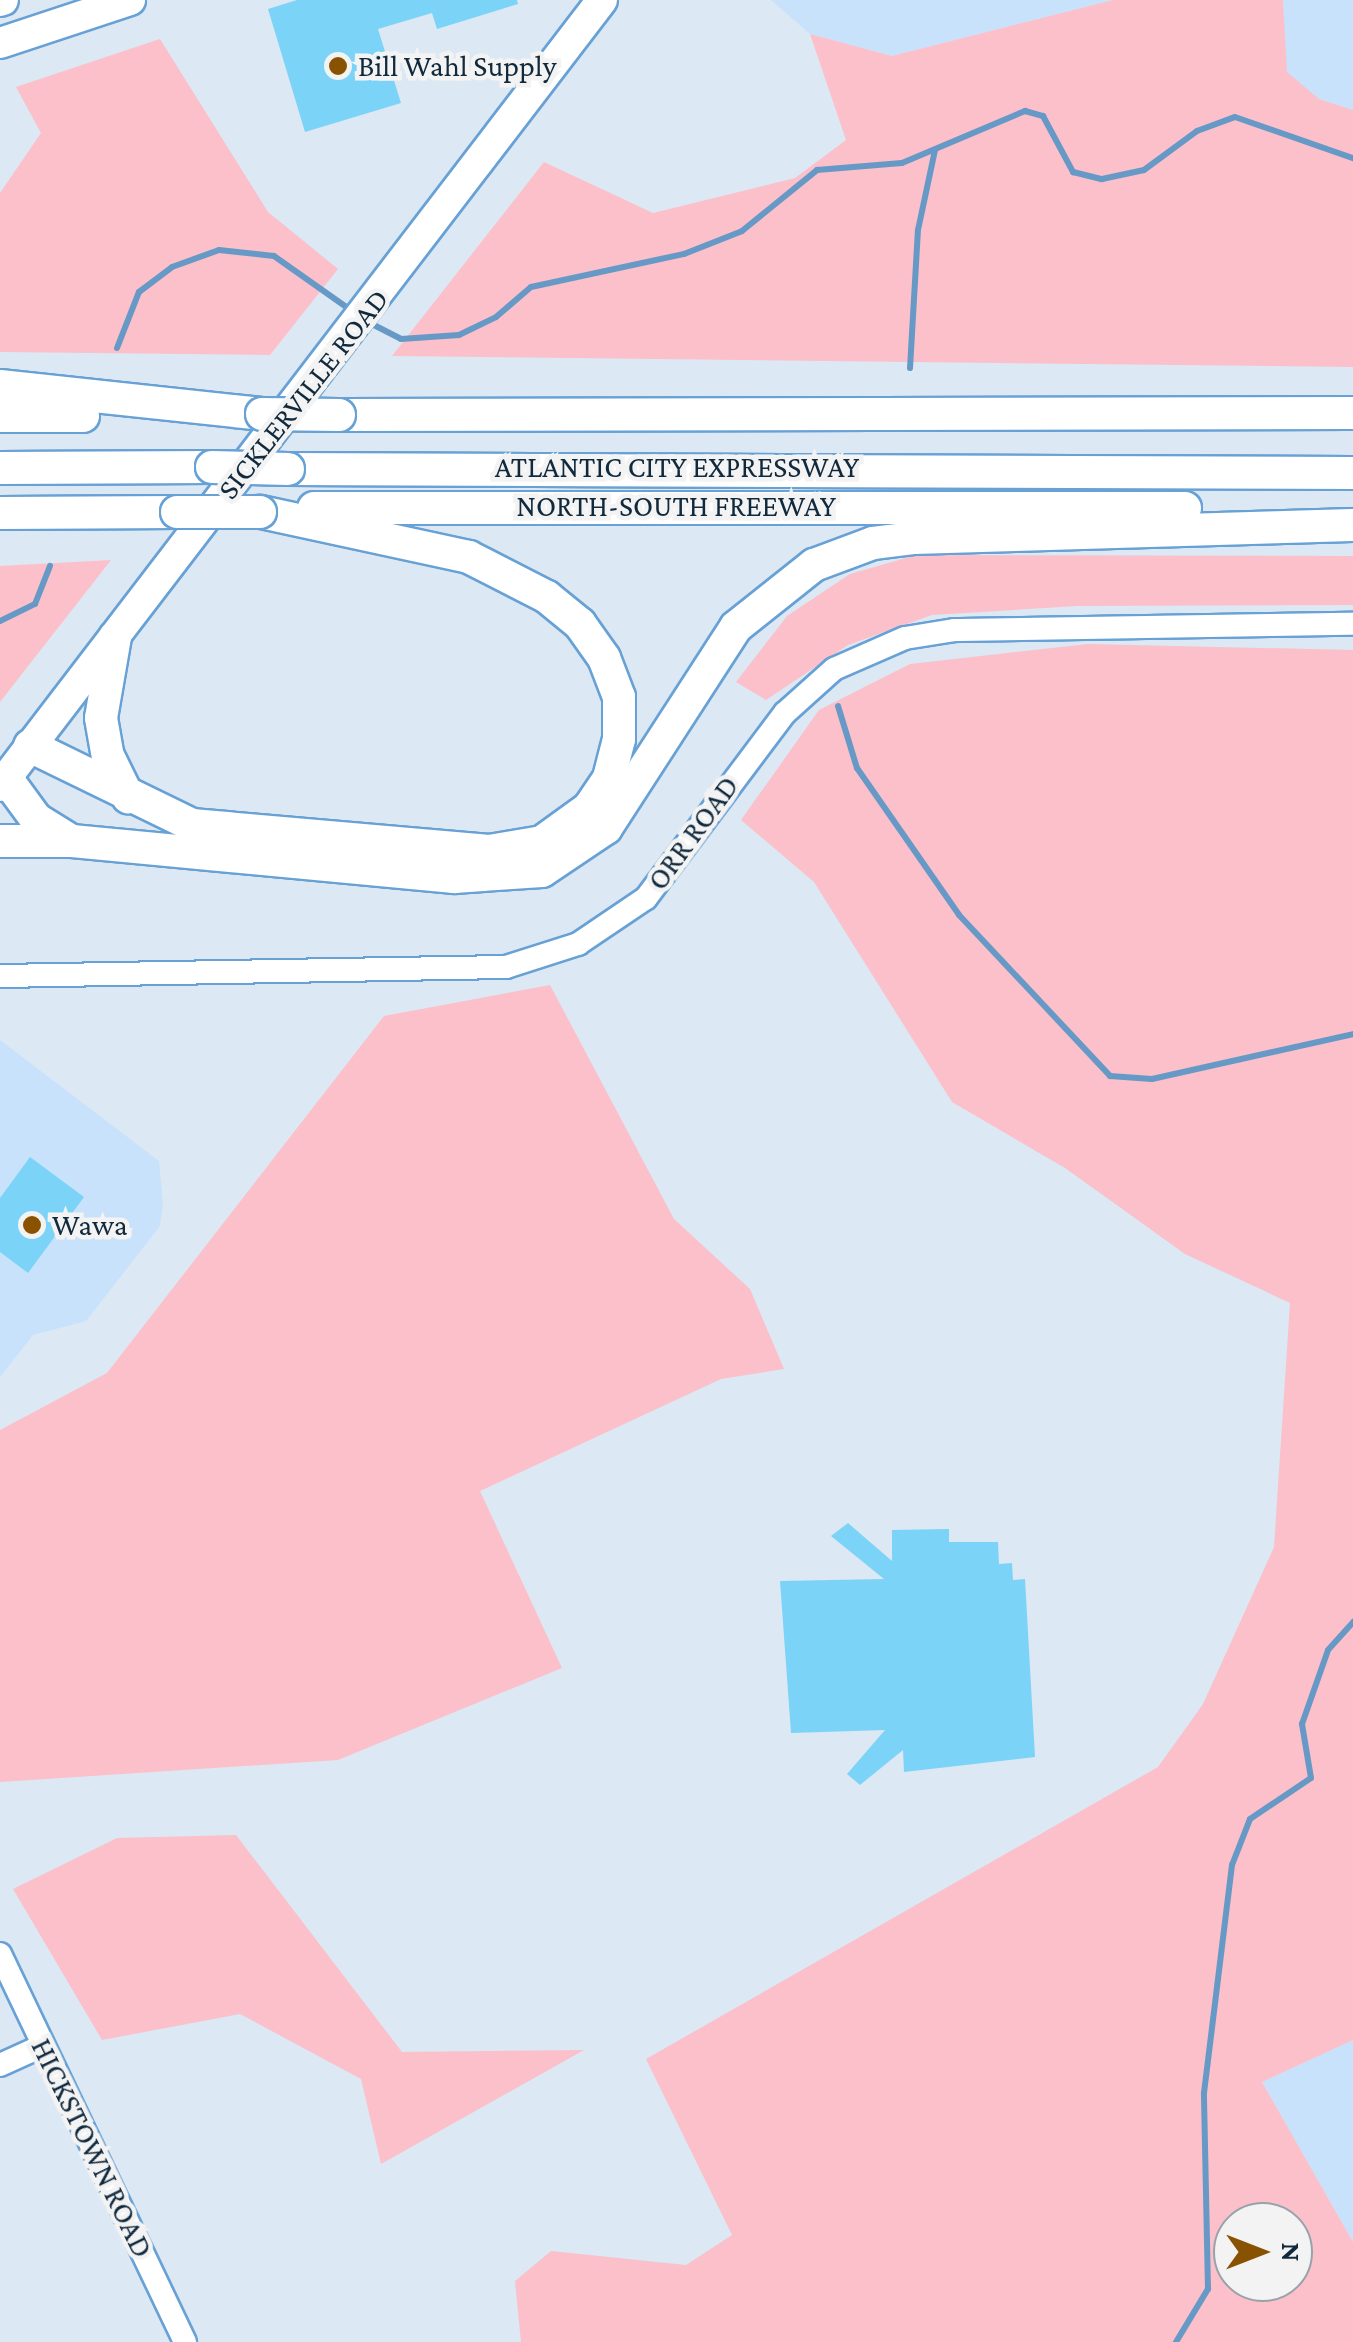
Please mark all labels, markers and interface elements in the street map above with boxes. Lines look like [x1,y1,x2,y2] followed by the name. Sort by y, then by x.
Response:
[358,48,556,84] place label: Bill Wahl Supply
[327,55,349,77] marker: Bill Wahl Supply
[210,282,396,506] street label: SICKLERVILLE ROAD
[495,449,859,485] street label: ATLANTIC CITY EXPRESSWAY
[516,488,836,524] street label: NORTH-SOUTH FREEWAY
[640,769,746,897] street label: ORR ROAD
[52,1207,128,1243] place label: Wawa
[21,1214,43,1236] marker: Wawa
[23,2033,161,2263] street label: HICKSTOWN ROAD
[1213,2202,1313,2302] north arrow
[1276,2242,1307,2262] text: N

